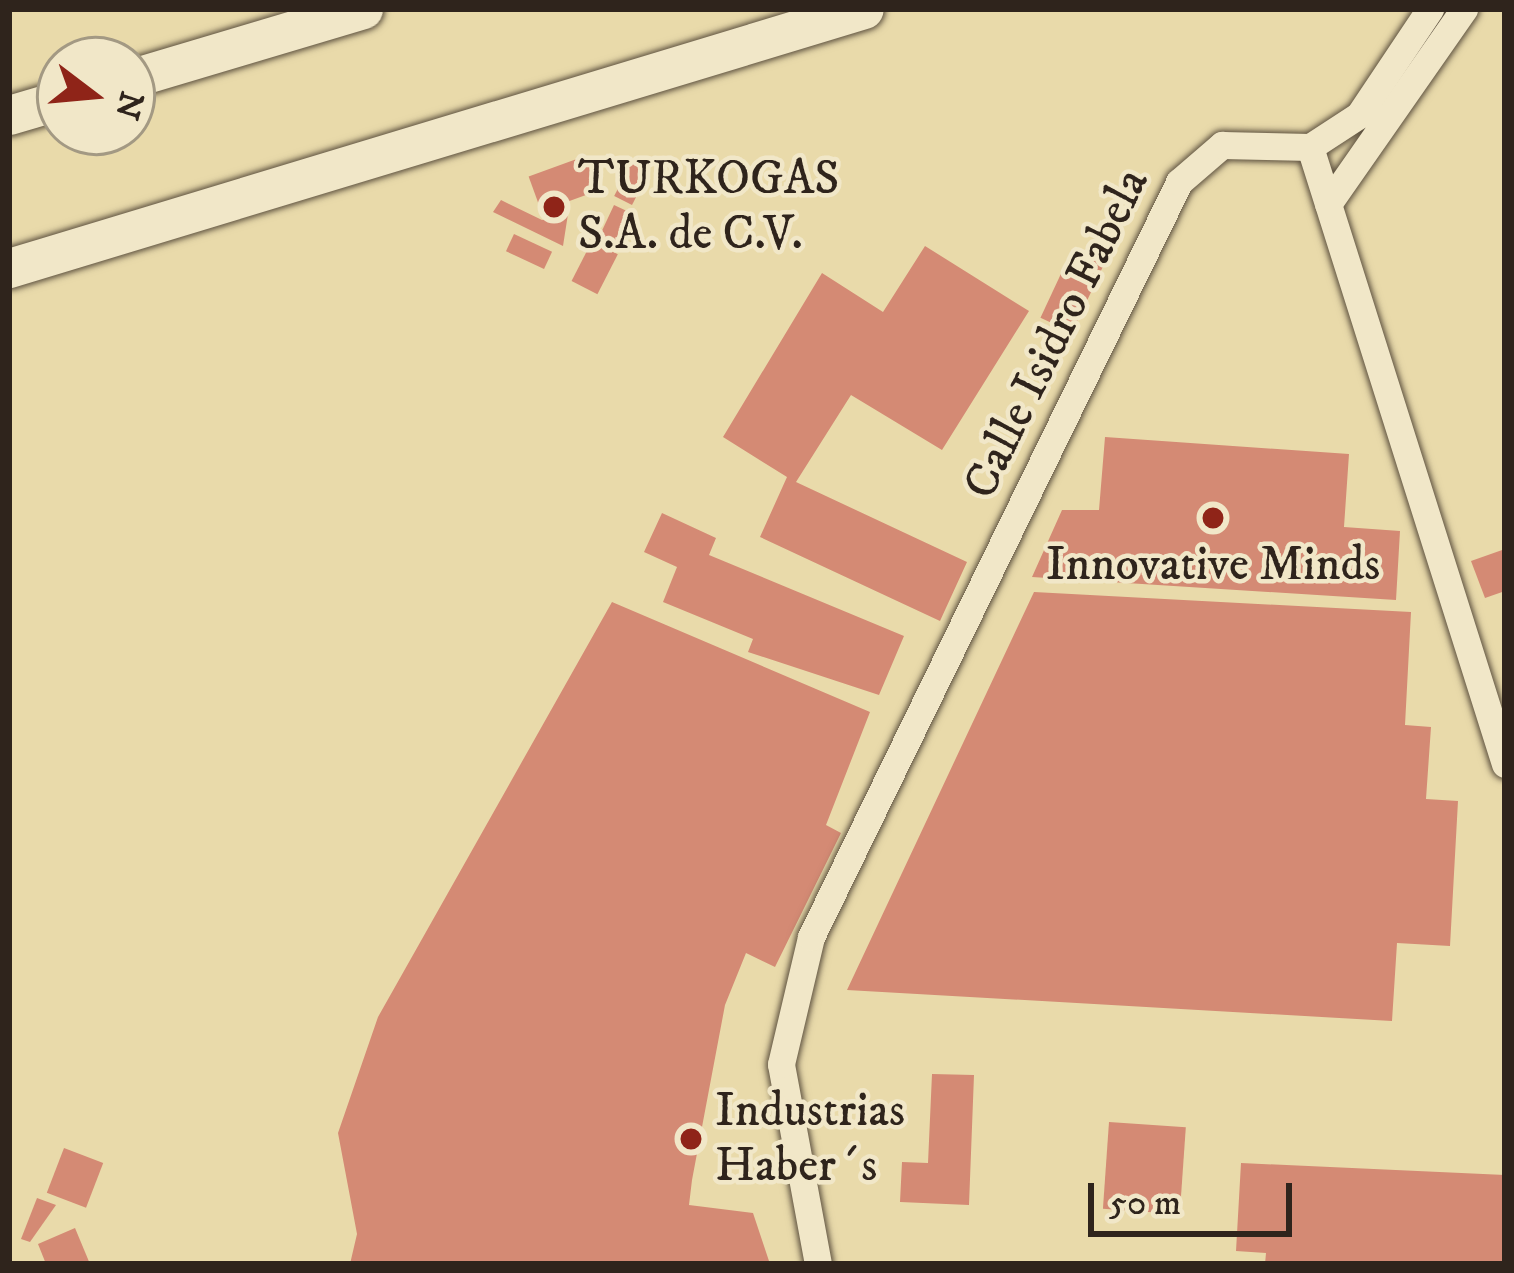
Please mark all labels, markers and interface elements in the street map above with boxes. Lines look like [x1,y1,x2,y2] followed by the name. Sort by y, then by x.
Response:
[36,36,156,156] north arrow
[105,87,152,124] text: N
[578,150,839,263] place label: TURKOGAS S.A. de C.V.
[952,159,1162,509] street label: Calle Isidro Fabela
[541,194,567,220] marker: TURKOGAS S.A. de C.V.
[1200,505,1226,531] marker: Innovative Minds
[1046,537,1380,595] place label: Innovative Minds
[715,1082,905,1195] place label: Industrias Haber´s
[678,1126,704,1152] marker: Industrias Haber´s
[1094,1159,1298,1233] scale bar
[1109,1181,1181,1226] text: 50 m

